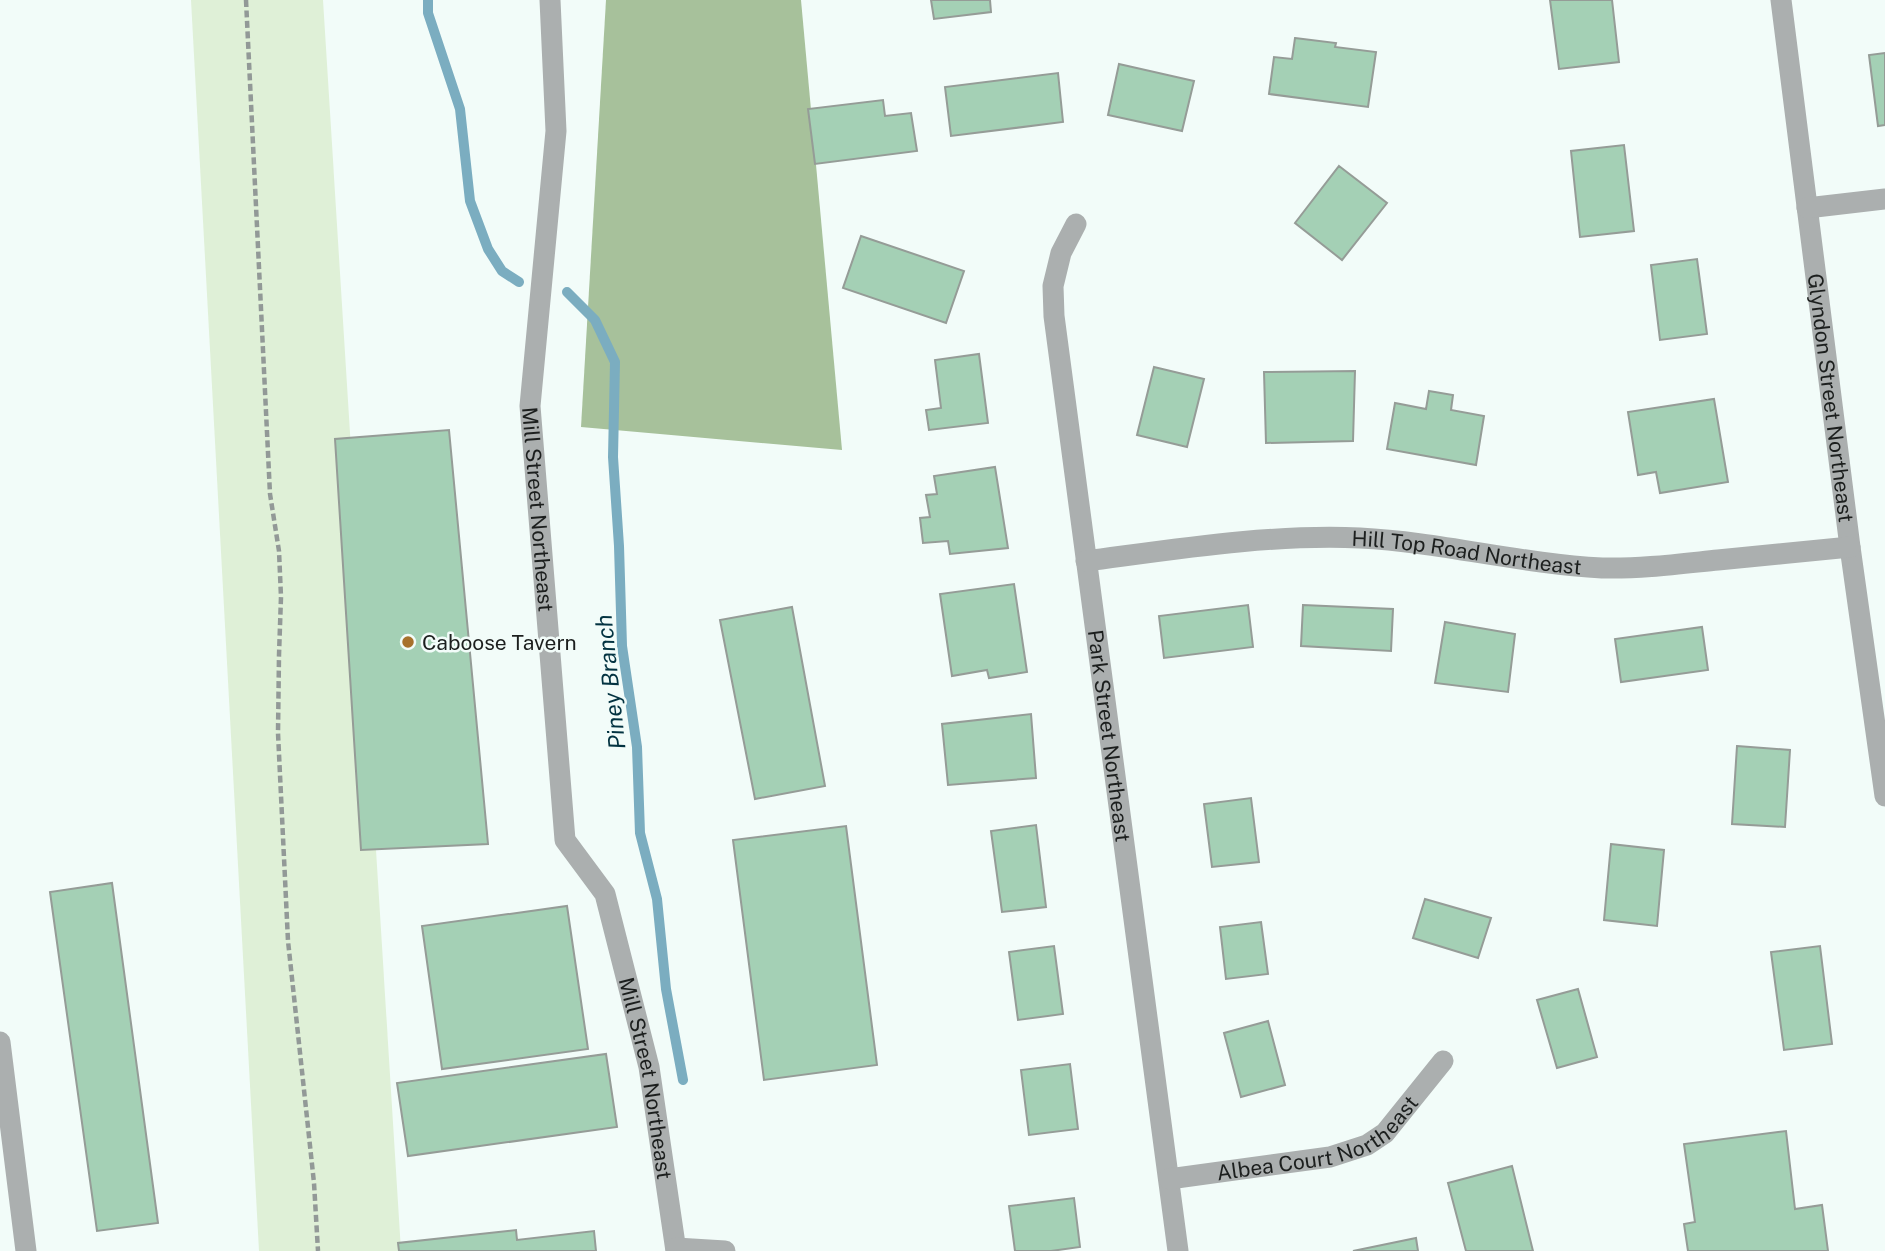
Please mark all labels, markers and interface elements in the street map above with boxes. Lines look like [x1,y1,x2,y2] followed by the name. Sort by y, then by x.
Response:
[1803,272,1859,524] street label: Glyndon Street Northeast
[518,406,559,613] street label: Mill Street Northeast
[1351,525,1583,579] street label: Hill Top Road Northeast
[589,613,631,751] water label: Piney Branch
[1083,628,1136,843] street label: Park Street Northeast
[422,630,577,655] place label: Caboose Tavern
[400,634,416,650] marker: Caboose Tavern
[614,974,678,1181] street label: Mill Street Northeast
[1215,1090,1423,1185] street label: Albea Court Northeast

